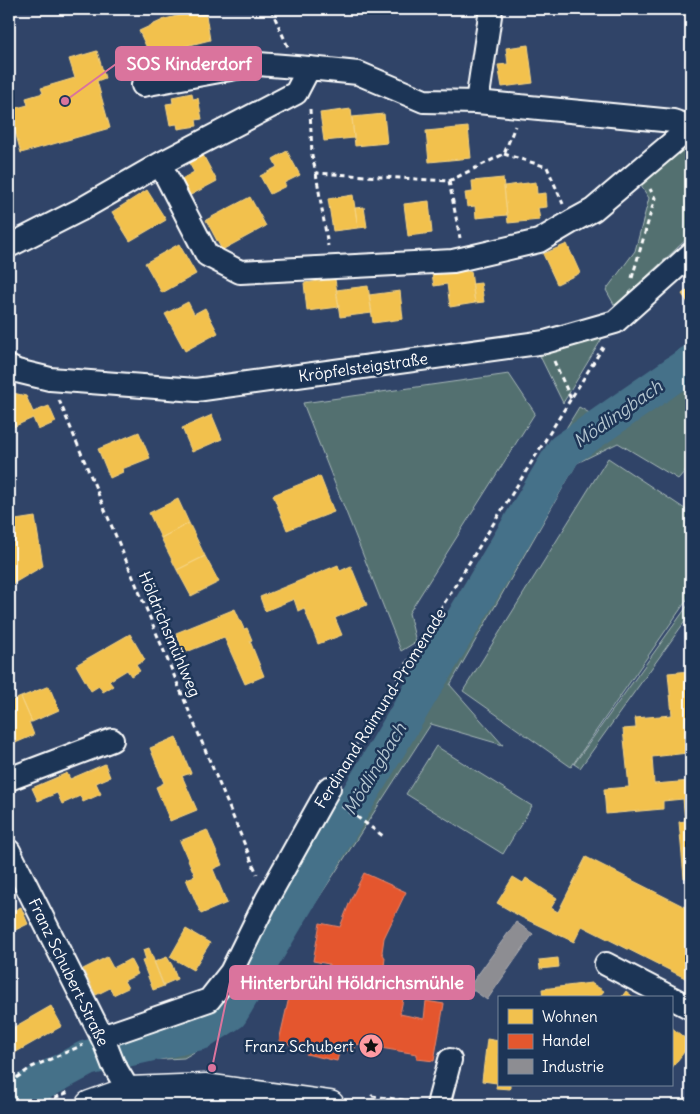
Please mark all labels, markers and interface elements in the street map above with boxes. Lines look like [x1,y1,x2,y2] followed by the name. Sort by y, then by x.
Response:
[116,47,261,80] callout: SOS Kinderdorf
[126,52,253,75] text: SOS Kinderdorf
[297,348,429,386] street label: Kröpfelsteigstraße
[569,374,667,453] water label: Mödlingbach
[135,568,205,700] street label: Höldrichsmühlweg
[310,604,450,812] street label: Ferdinand Raimund-Promenade
[338,718,411,819] water label: Mödlingbach
[24,895,114,1049] street label: Franz Schubert-Straße
[230,966,474,999] callout: Hinterbrühl Höldrichsmühle
[240,971,464,994] text: Hinterbrühl Höldrichsmühle
[498,996,672,1086] legend
[542,1007,598,1026] text: Wohnen
[542,1031,590,1050] text: Handel
[358,1033,384,1059] place icon: Franz Schubert
[244,1036,355,1056] place label: Franz Schubert
[542,1057,604,1076] text: Industrie

